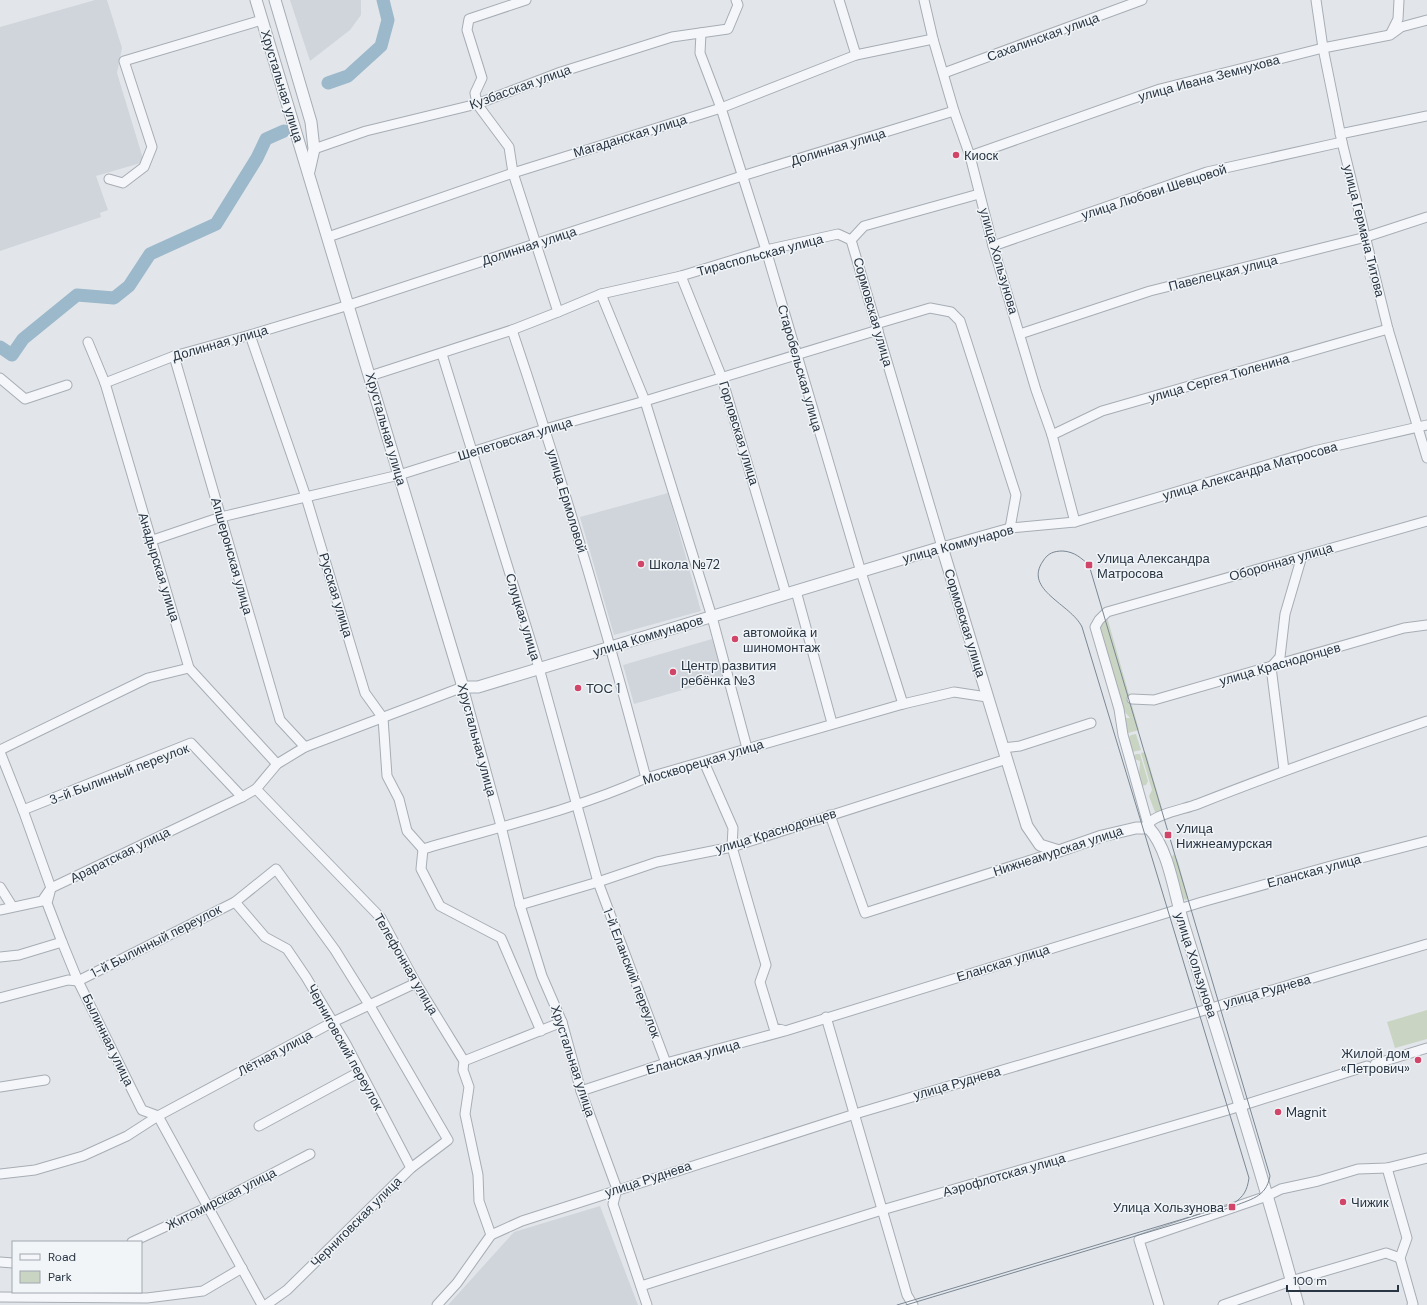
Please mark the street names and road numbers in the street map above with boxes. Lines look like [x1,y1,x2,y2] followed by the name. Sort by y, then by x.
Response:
[985,9,1102,65] street label: Сахалинская улица
[257,28,307,145] street label: Хрустальная улица
[1136,51,1282,105] street label: улица Ивана Земнухова
[467,61,574,113] street label: Кузбасская улица
[571,110,690,161] street label: Магаданская улица
[788,124,888,170] street label: Долинная улица
[1079,160,1229,224] street label: улица Любови Шевцовой
[1339,163,1389,300] street label: улица Германа Титова
[976,206,1023,317] street label: улица Хользунова
[479,222,579,269] street label: Долинная улица
[695,230,826,280] street label: Тираспольская улица
[1167,251,1280,295] street label: Павелецкая улица
[849,255,897,369] street label: Сормовская улица
[774,303,826,434] street label: Старобельская улица
[170,321,270,365] street label: Долинная улица
[1147,350,1292,406] street label: улица Сергея Тюленина
[362,371,410,488] street label: Хрустальная улица
[715,379,763,488] street label: Горловская улица
[456,413,575,464] street label: Шепетовская улица
[1161,438,1340,504] street label: улица Александра Матросова
[543,447,591,555] street label: улица Ермоловой
[207,496,257,617] street label: Апшеронская улица
[134,510,184,624] street label: Анадырская улица
[901,521,1015,567] street label: улица Коммунаров
[1227,539,1336,585] street label: Оборонная улица
[315,551,357,640] street label: Русская улица
[940,567,990,680] street label: Сормовская улица
[502,571,545,663] street label: Слуцкая улица
[591,611,705,661] street label: улица Коммунаров
[1217,639,1343,689] street label: улица Краснодонцев
[454,681,501,799] street label: Хрустальная улица
[640,735,766,789] street label: Москворецкая улица
[47,739,191,808] street label: 3-й Былинный переулок
[714,805,838,857] street label: улица Краснодонцев
[991,822,1126,880] street label: Нижнеамурская улица
[67,823,173,887] street label: Араратская улица
[1265,850,1364,892] street label: Еланская улица
[88,901,224,981] street label: 1-й Былинный переулок
[599,905,665,1041] street label: 1-й Еланский переулок
[370,910,442,1019] street label: Телефонная улица
[1171,910,1221,1021] street label: улица Хользунова
[954,941,1052,985] street label: Еланская улица
[1221,970,1313,1012] street label: улица Руднева
[303,981,387,1113] street label: Черниговский переулок
[78,991,138,1090] street label: Былинная улица
[547,1003,599,1120] street label: Хрустальная улица
[235,1026,316,1080] street label: Лётная улица
[644,1035,743,1078] street label: Еланская улица
[911,1062,1003,1104] street label: улица Руднева
[941,1149,1068,1201] street label: Аэрофлотская улица
[603,1157,694,1201] street label: улица Руднева
[163,1163,280,1234] street label: Житомирская улица
[307,1172,406,1271] street label: Черниговская улица

